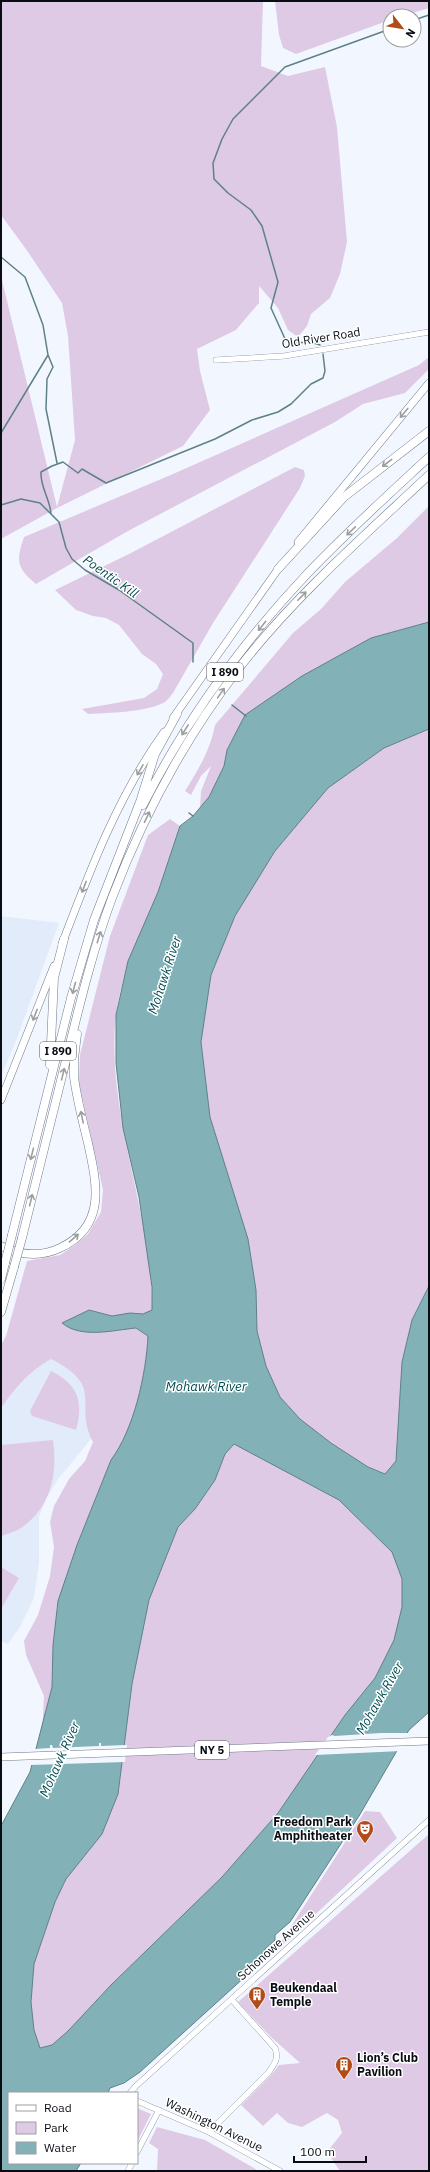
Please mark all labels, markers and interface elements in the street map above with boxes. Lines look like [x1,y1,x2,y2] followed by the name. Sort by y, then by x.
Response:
[382,8,422,48] north arrow
[403,26,419,40] text: N
[281,324,361,351] street label: Old River Road
[400,408,409,419] one-way arrow
[381,459,392,467] one-way arrow
[346,526,356,536] one-way arrow
[80,551,142,602] water label: Poentic Kill
[297,591,307,601] one-way arrow
[258,620,266,631] one-way arrow
[207,663,243,681] road number: I 890
[217,688,225,699] one-way arrow
[181,724,189,736] one-way arrow
[135,764,143,776] one-way arrow
[144,811,151,823] one-way arrow
[79,880,87,892] one-way arrow
[96,931,103,944] one-way arrow
[144,933,185,1016] water label: Mohawk River
[70,981,77,994] one-way arrow
[31,1008,39,1020] one-way arrow
[40,1042,76,1060] road number: I 890
[59,1067,67,1080] one-way arrow
[77,1111,85,1124] one-way arrow
[28,1148,36,1161] one-way arrow
[28,1193,36,1206] one-way arrow
[69,1234,79,1243] one-way arrow
[166,1378,248,1395] water label: Mohawk River
[352,1658,408,1737] water label: Mohawk River
[35,1718,84,1800] water label: Mohawk River
[195,1741,229,1759] road number: NY 5
[273,1814,352,1843] place label: Freedom Park Amphitheater
[355,1819,375,1844] theatre icon: Freedom Park Amphitheater
[234,1906,318,1983] street label: Schonowe Avenue
[270,1980,337,2009] place label: Beukendaal Temple
[247,1985,267,2010] building icon: Beukendaal Temple
[357,2050,418,2079] place label: Lion’s Club Pavilion
[334,2055,354,2080] building icon: Lion’s Club Pavilion
[8,2092,138,2164] legend
[163,2094,266,2155] street label: Washington Avenue
[44,2100,72,2115] text: Road
[44,2120,69,2135] text: Park
[294,2138,366,2164] scale bar
[44,2140,77,2155] text: Water
[300,2144,335,2159] text: 100 m

